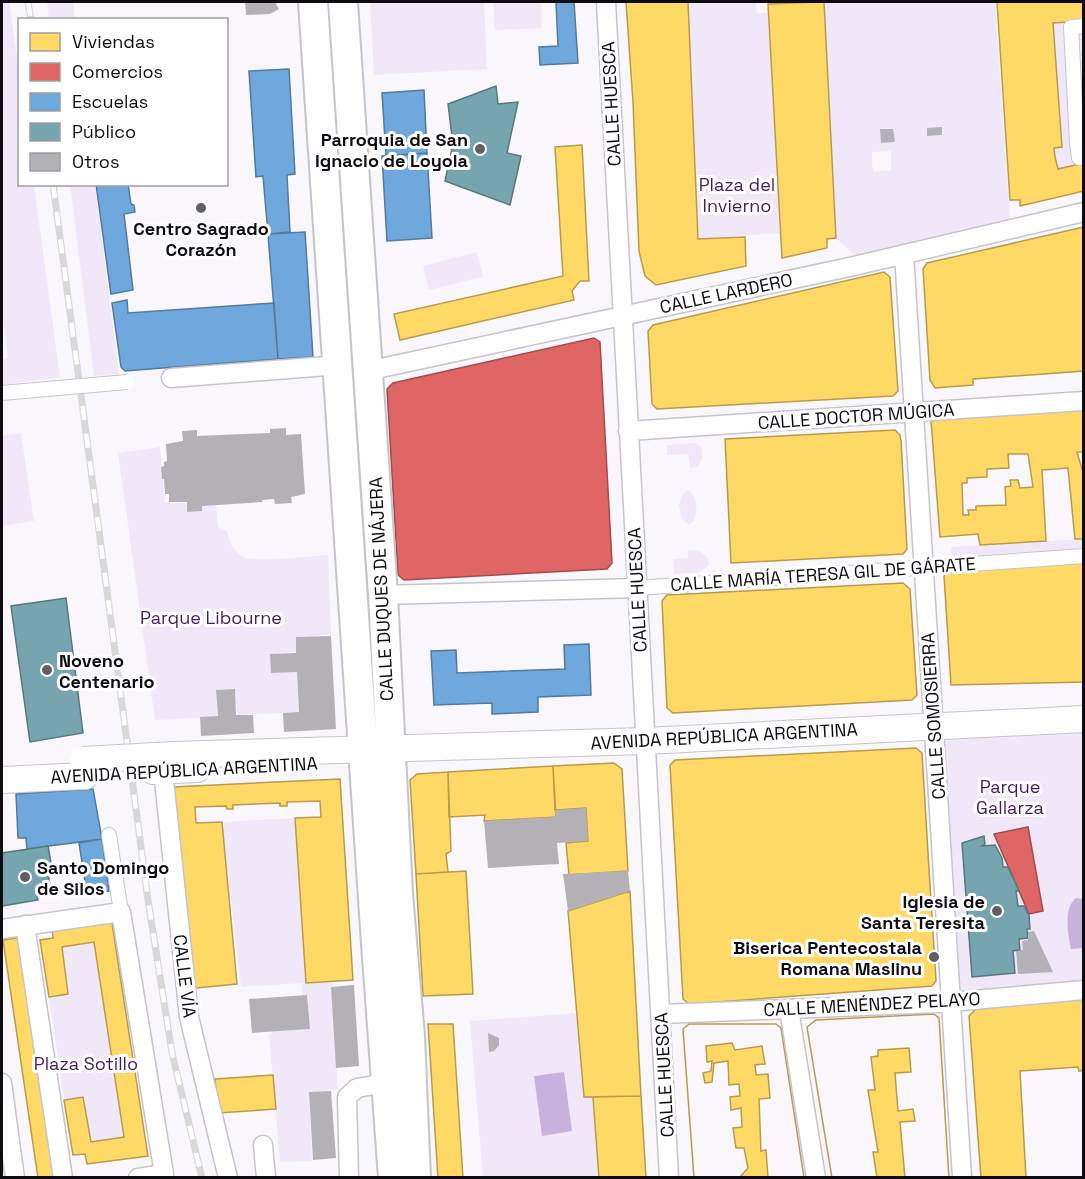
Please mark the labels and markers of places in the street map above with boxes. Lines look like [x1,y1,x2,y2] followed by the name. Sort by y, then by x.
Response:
[315,128,469,172] place label: Parroquia de San Ignacio de Loyola
[473,142,487,156] marker: Parroquia de San Ignacio de Loyola
[194,201,208,215] marker: Centro Sagrado Corazón
[133,217,269,261] place label: Centro Sagrado Corazón
[59,649,155,693] place label: Noveno Centenario
[40,663,54,677] marker: Noveno Centenario
[37,856,169,900] place label: Santo Domingo de Silos
[18,870,32,884] marker: Santo Domingo de Silos
[861,890,986,934] place label: Iglesia de Santa Teresita
[990,904,1004,918] marker: Iglesia de Santa Teresita
[733,936,923,980] place label: Biserica Pentecostala Romana Maslinu
[927,950,941,964] marker: Biserica Pentecostala Romana Maslinu

